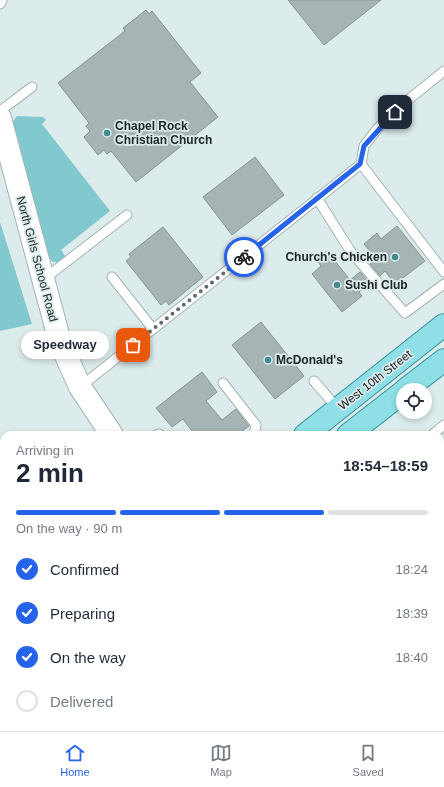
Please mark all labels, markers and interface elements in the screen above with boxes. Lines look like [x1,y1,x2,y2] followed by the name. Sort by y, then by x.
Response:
[378,95,412,129] pin
[384,101,406,123] icon: home
[115,119,212,147] place label: Chapel Rock Christian Church
[102,128,112,138] marker: Chapel Rock Christian Church
[13,195,61,323] street label: North Girls School Road
[224,237,264,277] courier
[233,246,255,268] icon: bike
[285,250,387,264] place label: Church's Chicken
[390,252,400,262] marker: Church's Chicken
[345,278,408,292] place label: Sushi Club
[332,280,342,290] marker: Sushi Club
[116,328,150,362] pin
[21,331,109,359] callout: Speedway
[122,334,144,356] icon: bag
[33,337,97,352] text: Speedway
[336,347,415,413] street label: West 10th Street
[276,353,343,367] place label: McDonald's
[263,355,273,365] marker: McDonald's
[396,383,432,419] map controls
[396,383,432,419] button: locate
[16,443,74,458] text: Arriving in
[343,457,428,474] text: 18:54–18:59
[16,458,84,488] text: 2 min
[16,521,122,536] text: On the way · 90 m
[16,558,38,580] icon: check
[50,561,119,578] text: Confirmed
[395,562,428,577] text: 18:24
[16,602,38,624] icon: check
[50,605,115,622] text: Preparing
[395,606,428,621] text: 18:39
[16,646,38,668] icon: check
[50,649,126,666] text: On the way
[395,650,428,665] text: 18:40
[50,693,113,710] text: Delivered
[60,742,90,778] tab: Home
[210,742,232,778] tab: Map
[353,742,384,778] tab: Saved

